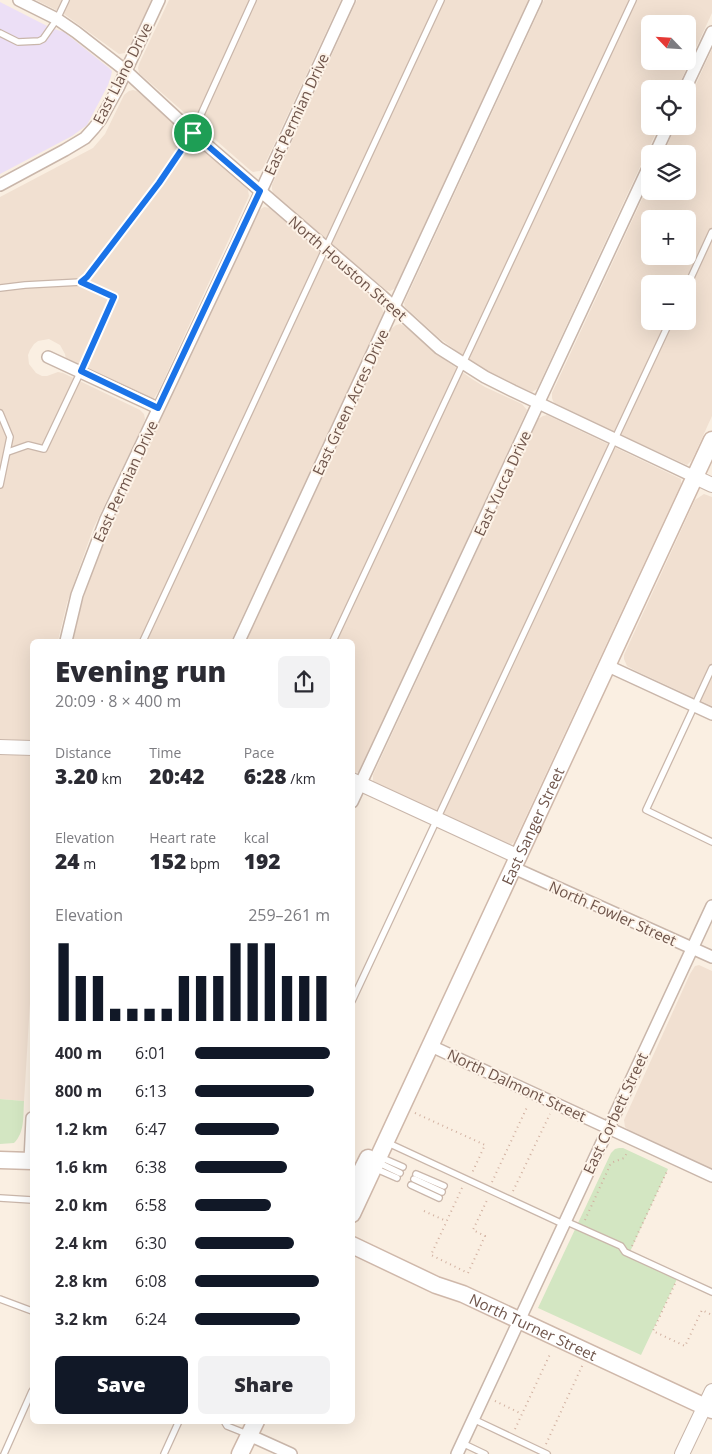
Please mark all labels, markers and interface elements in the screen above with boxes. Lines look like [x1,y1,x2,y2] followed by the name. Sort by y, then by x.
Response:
[641,15,696,70] north arrow
[641,15,696,330] map controls
[88,19,156,127] street label: East Llano Drive
[259,50,333,178] street label: East Permian Drive
[641,80,696,135] button: locate
[172,112,214,154] pin
[179,119,207,147] icon: arrive
[641,145,696,200] button: layers
[641,210,696,265] button: +
[285,211,411,325] street label: North Houston Street
[641,275,696,330] button: −
[307,326,393,478] street label: East Green Acres Drive
[88,417,162,545] street label: East Permian Drive
[469,427,535,539] street label: East Yucca Drive
[55,652,226,690] text: Evening run
[278,656,330,708] button: share
[55,690,181,712] text: 20:09 · 8 × 400 m
[55,743,111,762] text: Distance
[149,743,181,762] text: Time
[244,743,274,762] text: Pace
[55,762,98,790] text: 3.20
[149,762,205,790] text: 20:42
[244,762,287,790] text: 6:28
[497,764,568,888] street label: East Sanger Street
[98,769,122,788] text: km
[287,769,316,788] text: /km
[55,828,114,847] text: Elevation
[149,828,216,847] text: Heart rate
[244,828,269,847] text: kcal
[55,847,80,875] text: 24
[149,847,186,875] text: 152
[244,847,281,875] text: 192
[80,854,96,873] text: m
[186,854,220,873] text: bpm
[546,876,680,950] street label: North Fowler Street
[55,904,123,926] text: Elevation
[248,904,330,926] text: 259–261 m
[55,1042,102,1064] text: 400 m
[135,1042,167,1064] text: 6:01
[444,1044,590,1126] street label: North Dalmont Street
[578,1049,652,1177] street label: East Corbett Street
[55,1080,102,1102] text: 800 m
[135,1080,167,1102] text: 6:13
[55,1118,108,1140] text: 1.2 km
[135,1118,167,1140] text: 6:47
[55,1156,108,1178] text: 1.6 km
[135,1156,167,1178] text: 6:38
[55,1194,108,1216] text: 2.0 km
[135,1194,167,1216] text: 6:58
[55,1232,108,1254] text: 2.4 km
[135,1232,167,1254] text: 6:30
[55,1270,108,1292] text: 2.8 km
[135,1270,167,1292] text: 6:08
[466,1288,600,1365] street label: North Turner Street
[55,1308,108,1330] text: 3.2 km
[135,1308,167,1330] text: 6:24
[55,1356,188,1414] button: Save
[198,1356,330,1414] button: Share

